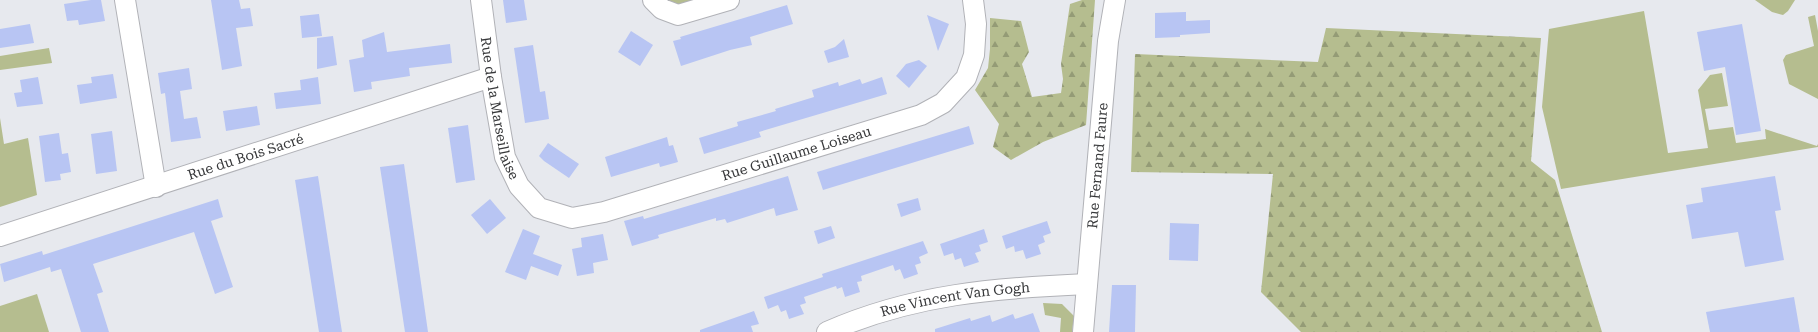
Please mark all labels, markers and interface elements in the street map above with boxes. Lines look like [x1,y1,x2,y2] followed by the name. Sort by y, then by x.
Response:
[478,36,523,182] street label: Rue de la Marseillaise
[1084,102,1111,229] street label: Rue Fernand Faure
[720,123,873,184] street label: Rue Guillaume Loiseau
[185,130,306,183] street label: Rue du Bois Sacré
[878,279,1030,320] street label: Rue Vincent Van Gogh

